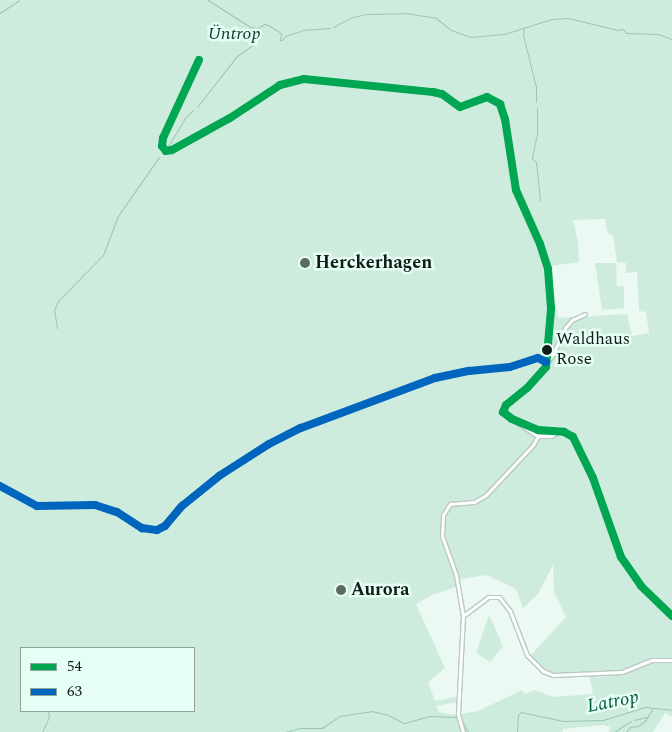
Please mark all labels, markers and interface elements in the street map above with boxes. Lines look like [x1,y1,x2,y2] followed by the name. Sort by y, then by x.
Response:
[207,23,261,45] park label: Üntrop
[315,252,432,274] place label: Herckerhagen
[299,257,311,269] marker: Herckerhagen
[556,330,630,370] place label: Waldhaus Rose
[542,345,552,355] marker: Waldhaus Rose
[351,579,410,601] place label: Aurora
[335,584,347,596] marker: Aurora
[20,647,195,712] legend
[67,655,82,678] text: 54
[67,680,82,703] text: 63
[585,686,641,718] water label: Latrop

